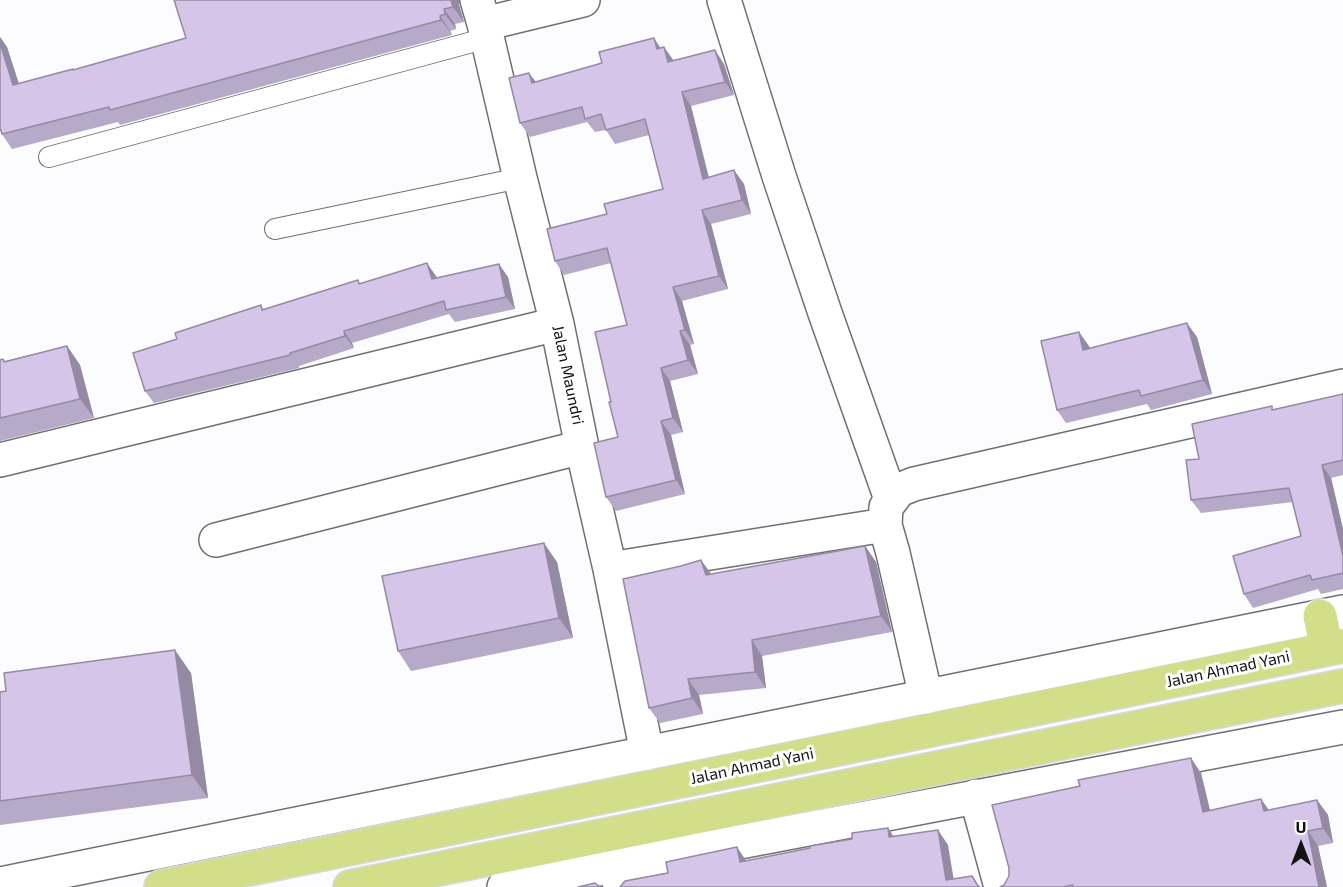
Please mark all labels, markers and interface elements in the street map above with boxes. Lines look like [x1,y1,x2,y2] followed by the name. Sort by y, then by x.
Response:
[548,323,588,427] street label: Jalan Maundri
[1165,647,1291,691] street label: Jalan Ahmad Yani
[689,744,815,788] street label: Jalan Ahmad Yani
[1271,815,1331,875] north arrow
[1296,817,1306,836] text: U

